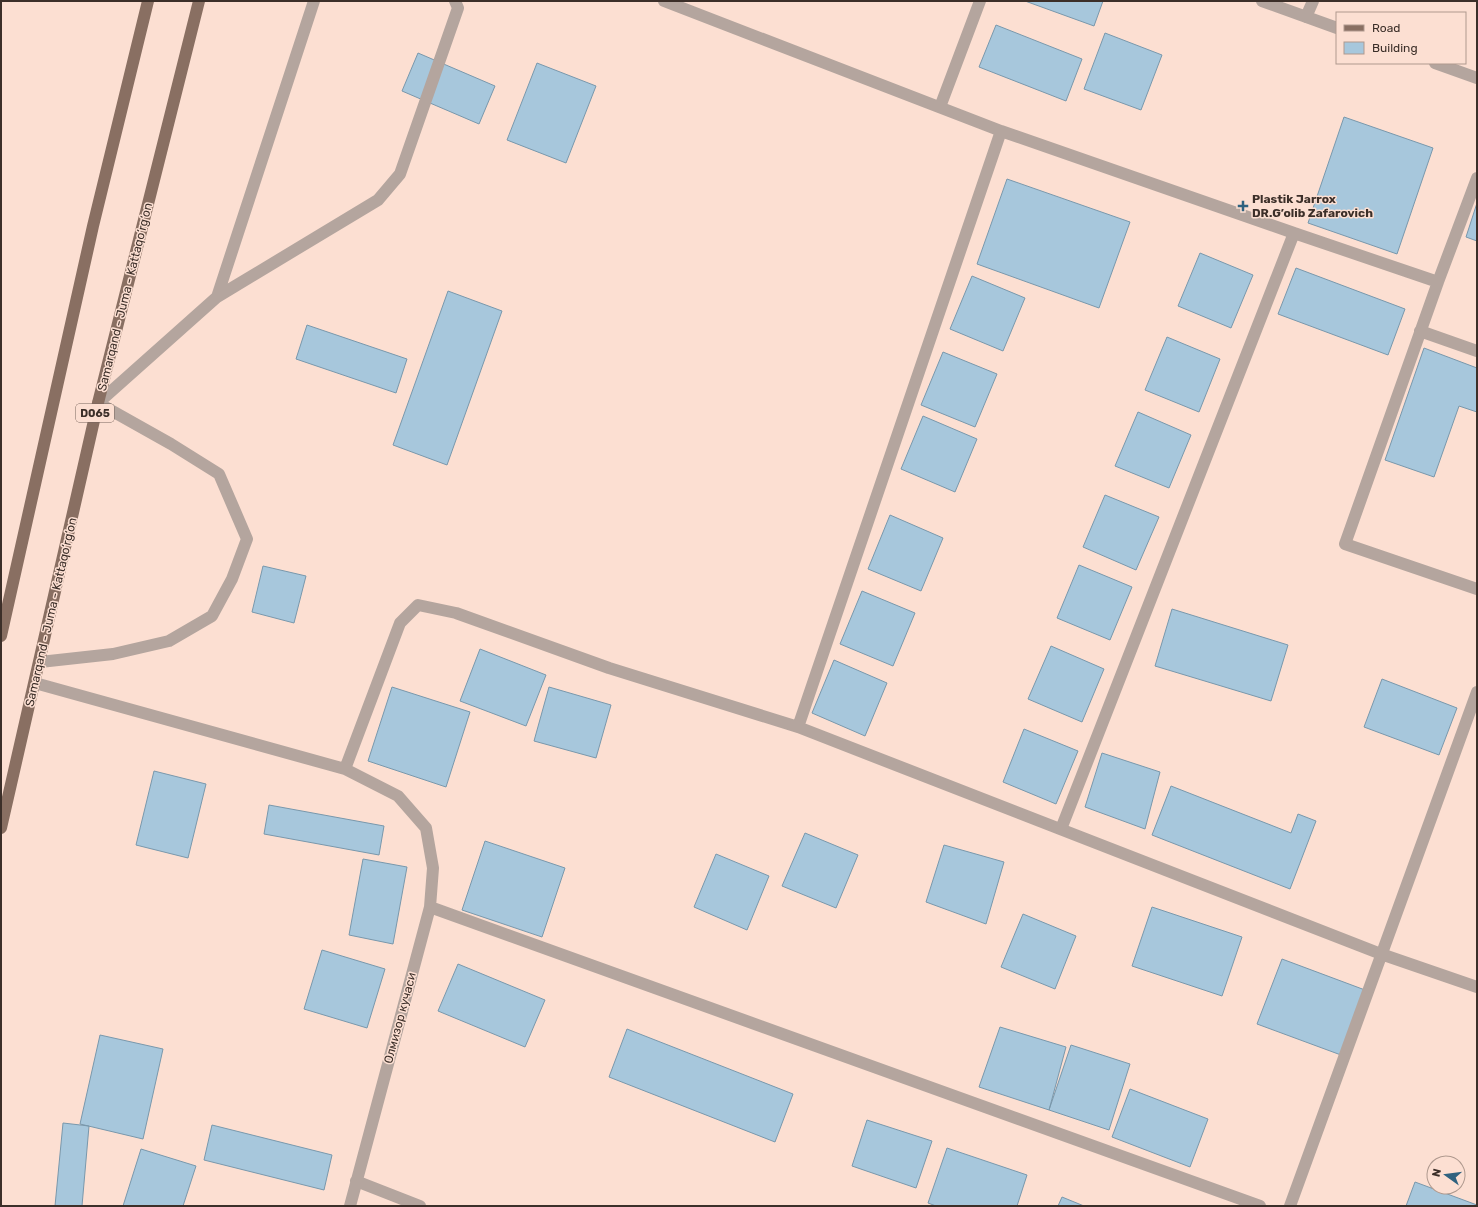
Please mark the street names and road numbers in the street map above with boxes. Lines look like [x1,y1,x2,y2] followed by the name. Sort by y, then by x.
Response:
[95,201,155,393] street label: Samarqand - Juma - Kattaqo‘rg‘on
[76,404,114,422] road number: D065
[22,516,80,708] street label: Samarqand - Juma - Kattaqo‘rg‘on
[381,971,419,1065] street label: Олмизор кучаси

